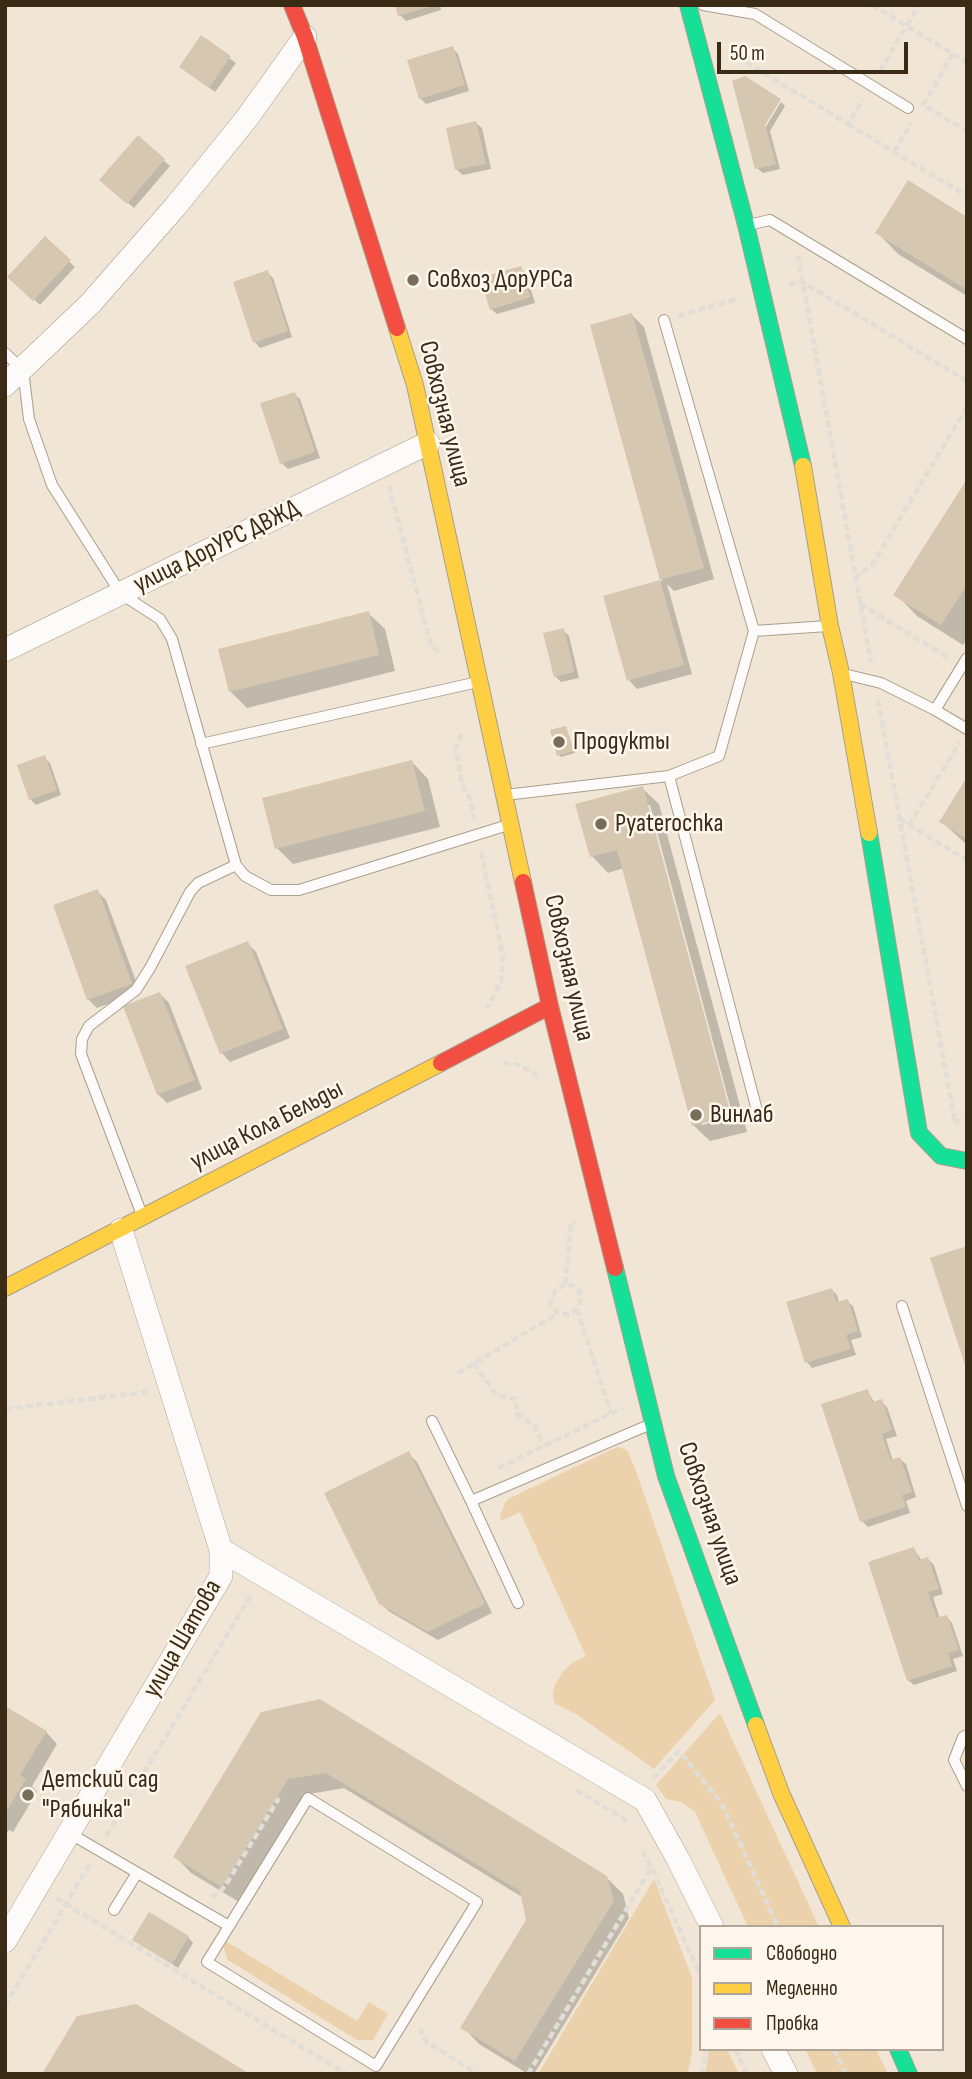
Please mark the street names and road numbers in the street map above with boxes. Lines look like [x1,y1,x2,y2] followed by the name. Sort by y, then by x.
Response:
[411,338,477,490] street label: Совхозная улица
[129,493,305,601] street label: улица ДорУРС ДВЖД
[536,892,600,1044] street label: Совхозная улица
[185,1074,349,1178] street label: улица Кола Бельды
[670,1438,748,1590] street label: Совхозная улица
[137,1574,229,1704] street label: улица Шатова

